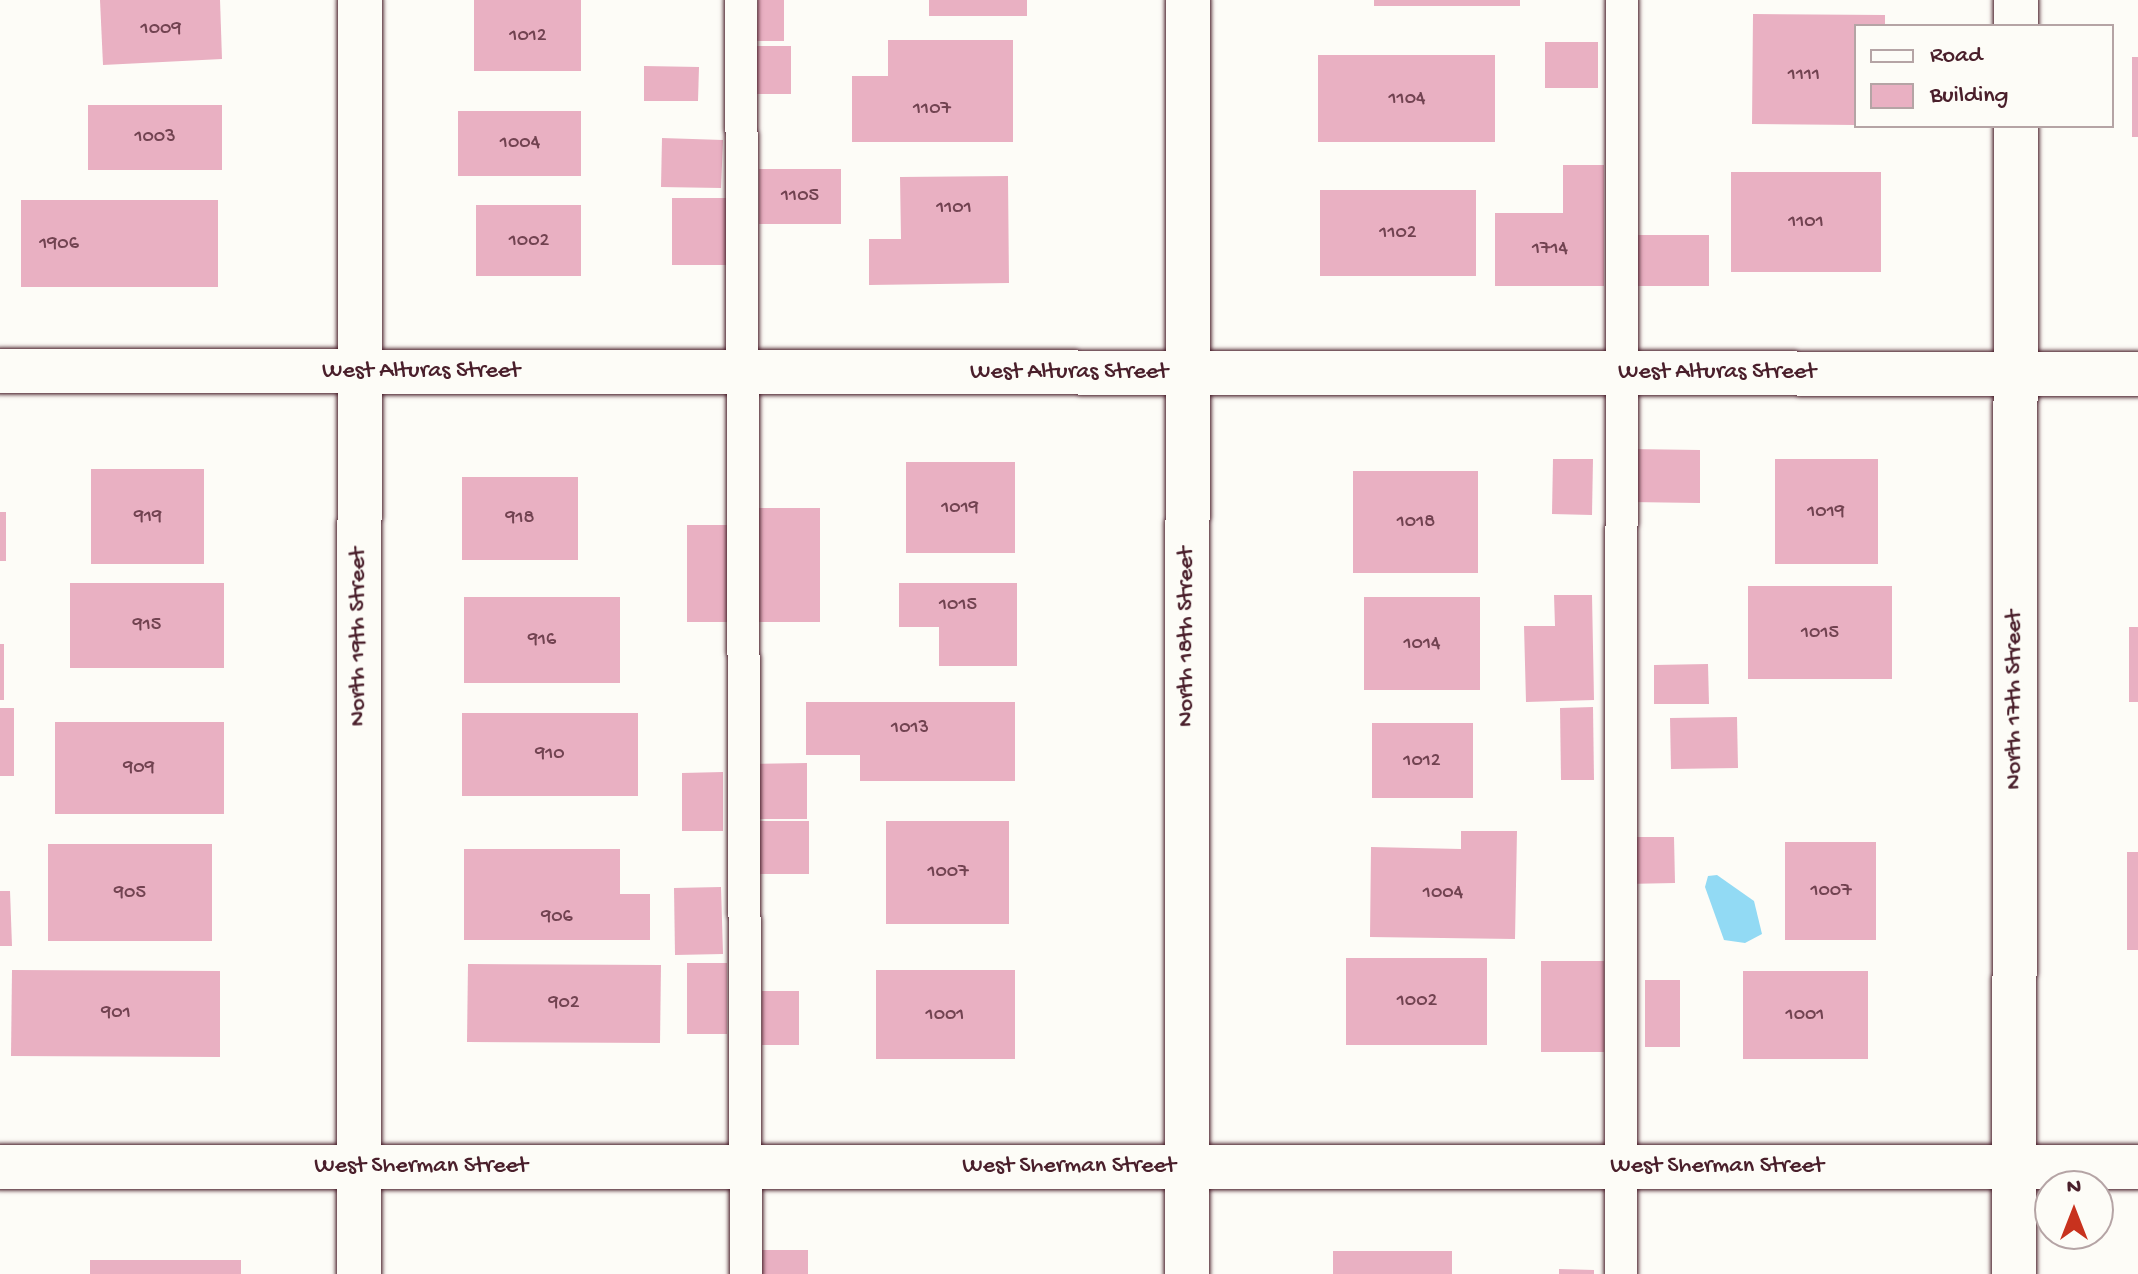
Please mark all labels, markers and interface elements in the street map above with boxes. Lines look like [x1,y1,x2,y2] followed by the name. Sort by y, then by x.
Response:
[141,17,181,41] house number: 1009
[509,24,547,48] house number: 1012
[1854,24,2114,128] legend
[1930,42,1982,71] text: Road
[1788,63,1820,87] house number: 1111
[1930,82,2008,111] text: Building
[1389,87,1425,111] house number: 1104
[913,97,951,121] house number: 1107
[134,125,176,149] house number: 1003
[500,131,540,155] house number: 1004
[781,184,819,208] house number: 1105
[936,196,972,220] house number: 1101
[1788,210,1824,234] house number: 1101
[1379,221,1417,245] house number: 1102
[509,229,549,253] house number: 1002
[39,232,79,256] house number: 1906
[1532,237,1568,261] house number: 1714
[322,358,520,386] street label: West Alturas Street
[970,359,1168,387] street label: West Alturas Street
[1618,359,1816,387] street label: West Alturas Street
[941,496,979,520] house number: 1019
[1807,500,1845,524] house number: 1019
[134,505,162,529] house number: 919
[505,506,535,530] house number: 918
[1397,510,1435,534] house number: 1018
[345,547,373,727] street label: North 19th Street
[1173,547,1201,727] street label: North 18th Street
[939,593,977,617] house number: 1015
[2001,610,2029,790] street label: North 17th Street
[133,613,161,637] house number: 915
[1801,621,1839,645] house number: 1015
[528,628,556,652] house number: 916
[1404,632,1440,656] house number: 1014
[891,716,929,740] house number: 1013
[535,742,565,766] house number: 910
[1403,749,1441,773] house number: 1012
[123,756,155,780] house number: 909
[927,860,969,884] house number: 1007
[1810,879,1852,903] house number: 1007
[114,881,146,905] house number: 905
[1423,881,1463,905] house number: 1004
[541,905,573,929] house number: 906
[1397,989,1437,1013] house number: 1002
[548,991,580,1015] house number: 902
[101,1001,131,1025] house number: 901
[926,1003,964,1027] house number: 1001
[1786,1003,1824,1027] house number: 1001
[314,1153,528,1181] street label: West Sherman Street
[962,1153,1176,1181] street label: West Sherman Street
[1610,1153,1824,1181] street label: West Sherman Street
[2034,1170,2114,1250] north arrow
[2067,1175,2081,1201] text: N

